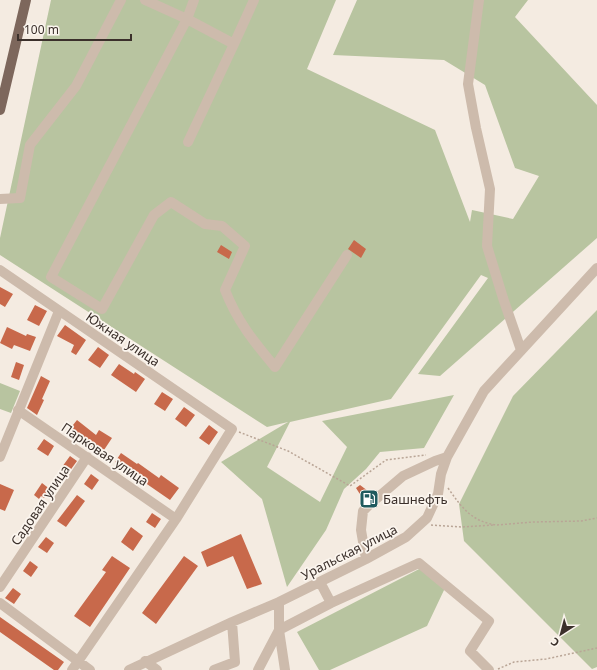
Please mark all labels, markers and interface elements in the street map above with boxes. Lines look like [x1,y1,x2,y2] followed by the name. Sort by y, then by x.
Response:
[18,16,131,42] scale bar
[24,21,59,38] text: 100 m
[82,308,164,370] street label: Южная улица
[58,418,152,490] street label: Парковая улица
[6,461,74,549] street label: Садовая улица
[358,488,380,510] fuel station icon: Башнефть
[383,490,448,508] place label: Башнефть
[298,520,400,584] street label: Уральская улица
[541,614,581,654] north arrow
[548,634,562,651] text: С

